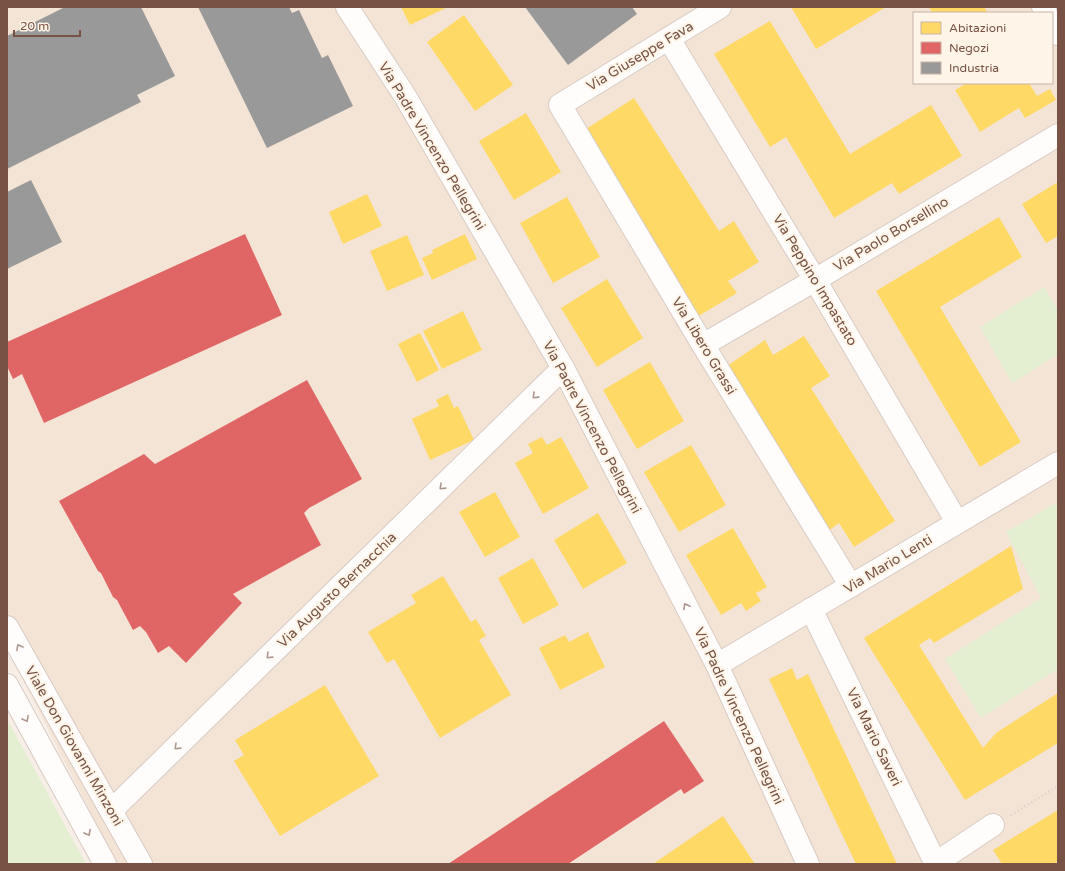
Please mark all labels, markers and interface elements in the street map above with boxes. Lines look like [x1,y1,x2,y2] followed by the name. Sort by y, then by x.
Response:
[14,12,80,38] scale bar
[913,12,1053,84] legend
[584,17,696,95] street label: Via Giuseppe Fava
[20,19,49,33] text: 20 m
[949,21,1006,35] text: Abitazioni
[949,41,989,55] text: Negozi
[375,59,489,233] street label: Via Padre Vincenzo Pellegrini
[949,61,999,75] text: Industria
[830,193,952,275] street label: Via Paolo Borsellino
[769,211,861,349] street label: Via Peppino Impastato
[668,294,740,398] street label: Via Libero Grassi
[539,338,645,516] street label: Via Padre Vincenzo Pellegrini
[532,391,540,399] one-way arrow
[439,482,447,490] one-way arrow
[274,529,400,651] street label: Via Augusto Bernacchia
[841,531,935,597] street label: Via Mario Lenti
[683,603,691,610] one-way arrow
[690,625,788,807] street label: Via Padre Vincenzo Pellegrini
[16,644,23,651] one-way arrow
[266,651,274,659] one-way arrow
[21,663,127,829] street label: Viale Don Giovanni Minzoni
[843,685,905,789] street label: Via Mario Saveri
[21,715,28,722] one-way arrow
[174,742,182,750] one-way arrow
[83,829,91,836] one-way arrow

